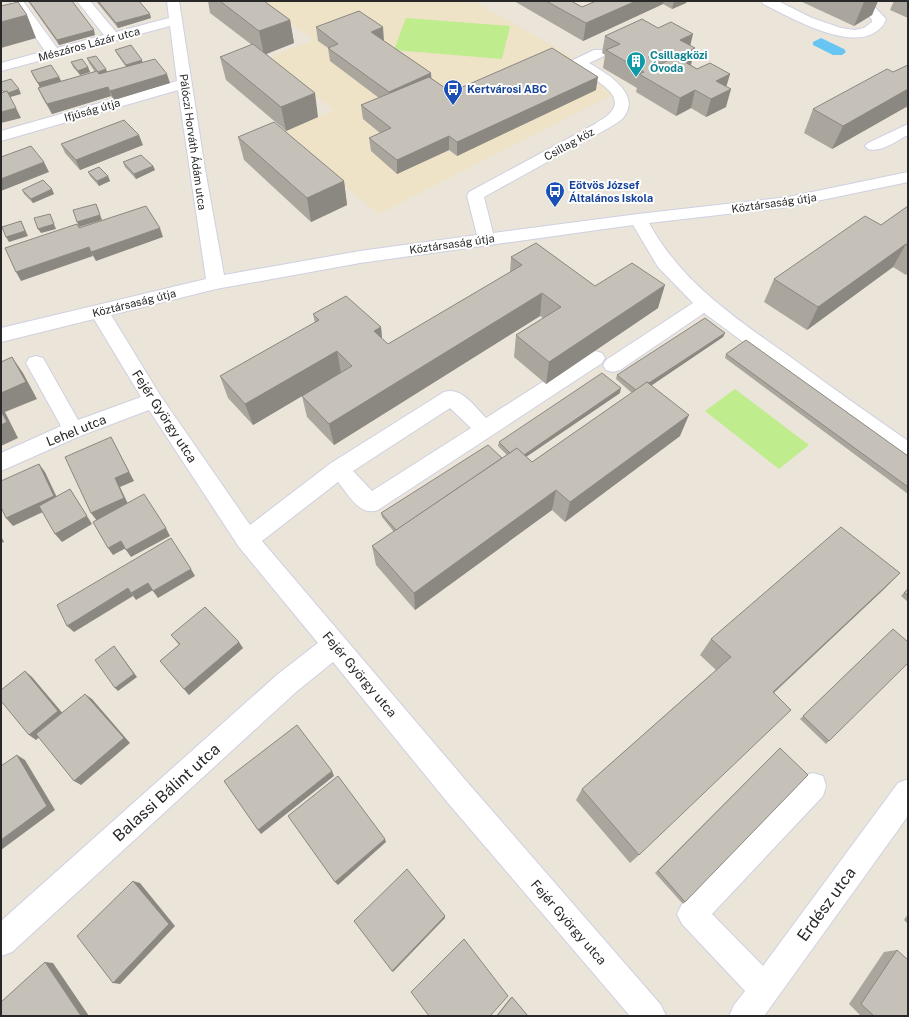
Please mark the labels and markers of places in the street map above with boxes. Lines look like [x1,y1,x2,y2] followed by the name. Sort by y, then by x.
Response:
[650,49,708,74] place label: Csillagközi Óvoda
[625,50,647,78] building icon: Csillagközi Óvoda
[442,78,464,106] bus stop icon: Kertvárosi ABC
[467,83,547,95] place label: Kertvárosi ABC
[569,179,653,204] place label: Eötvös József Általános Iskola
[544,180,566,208] bus stop icon: Eötvös József Általános Iskola

